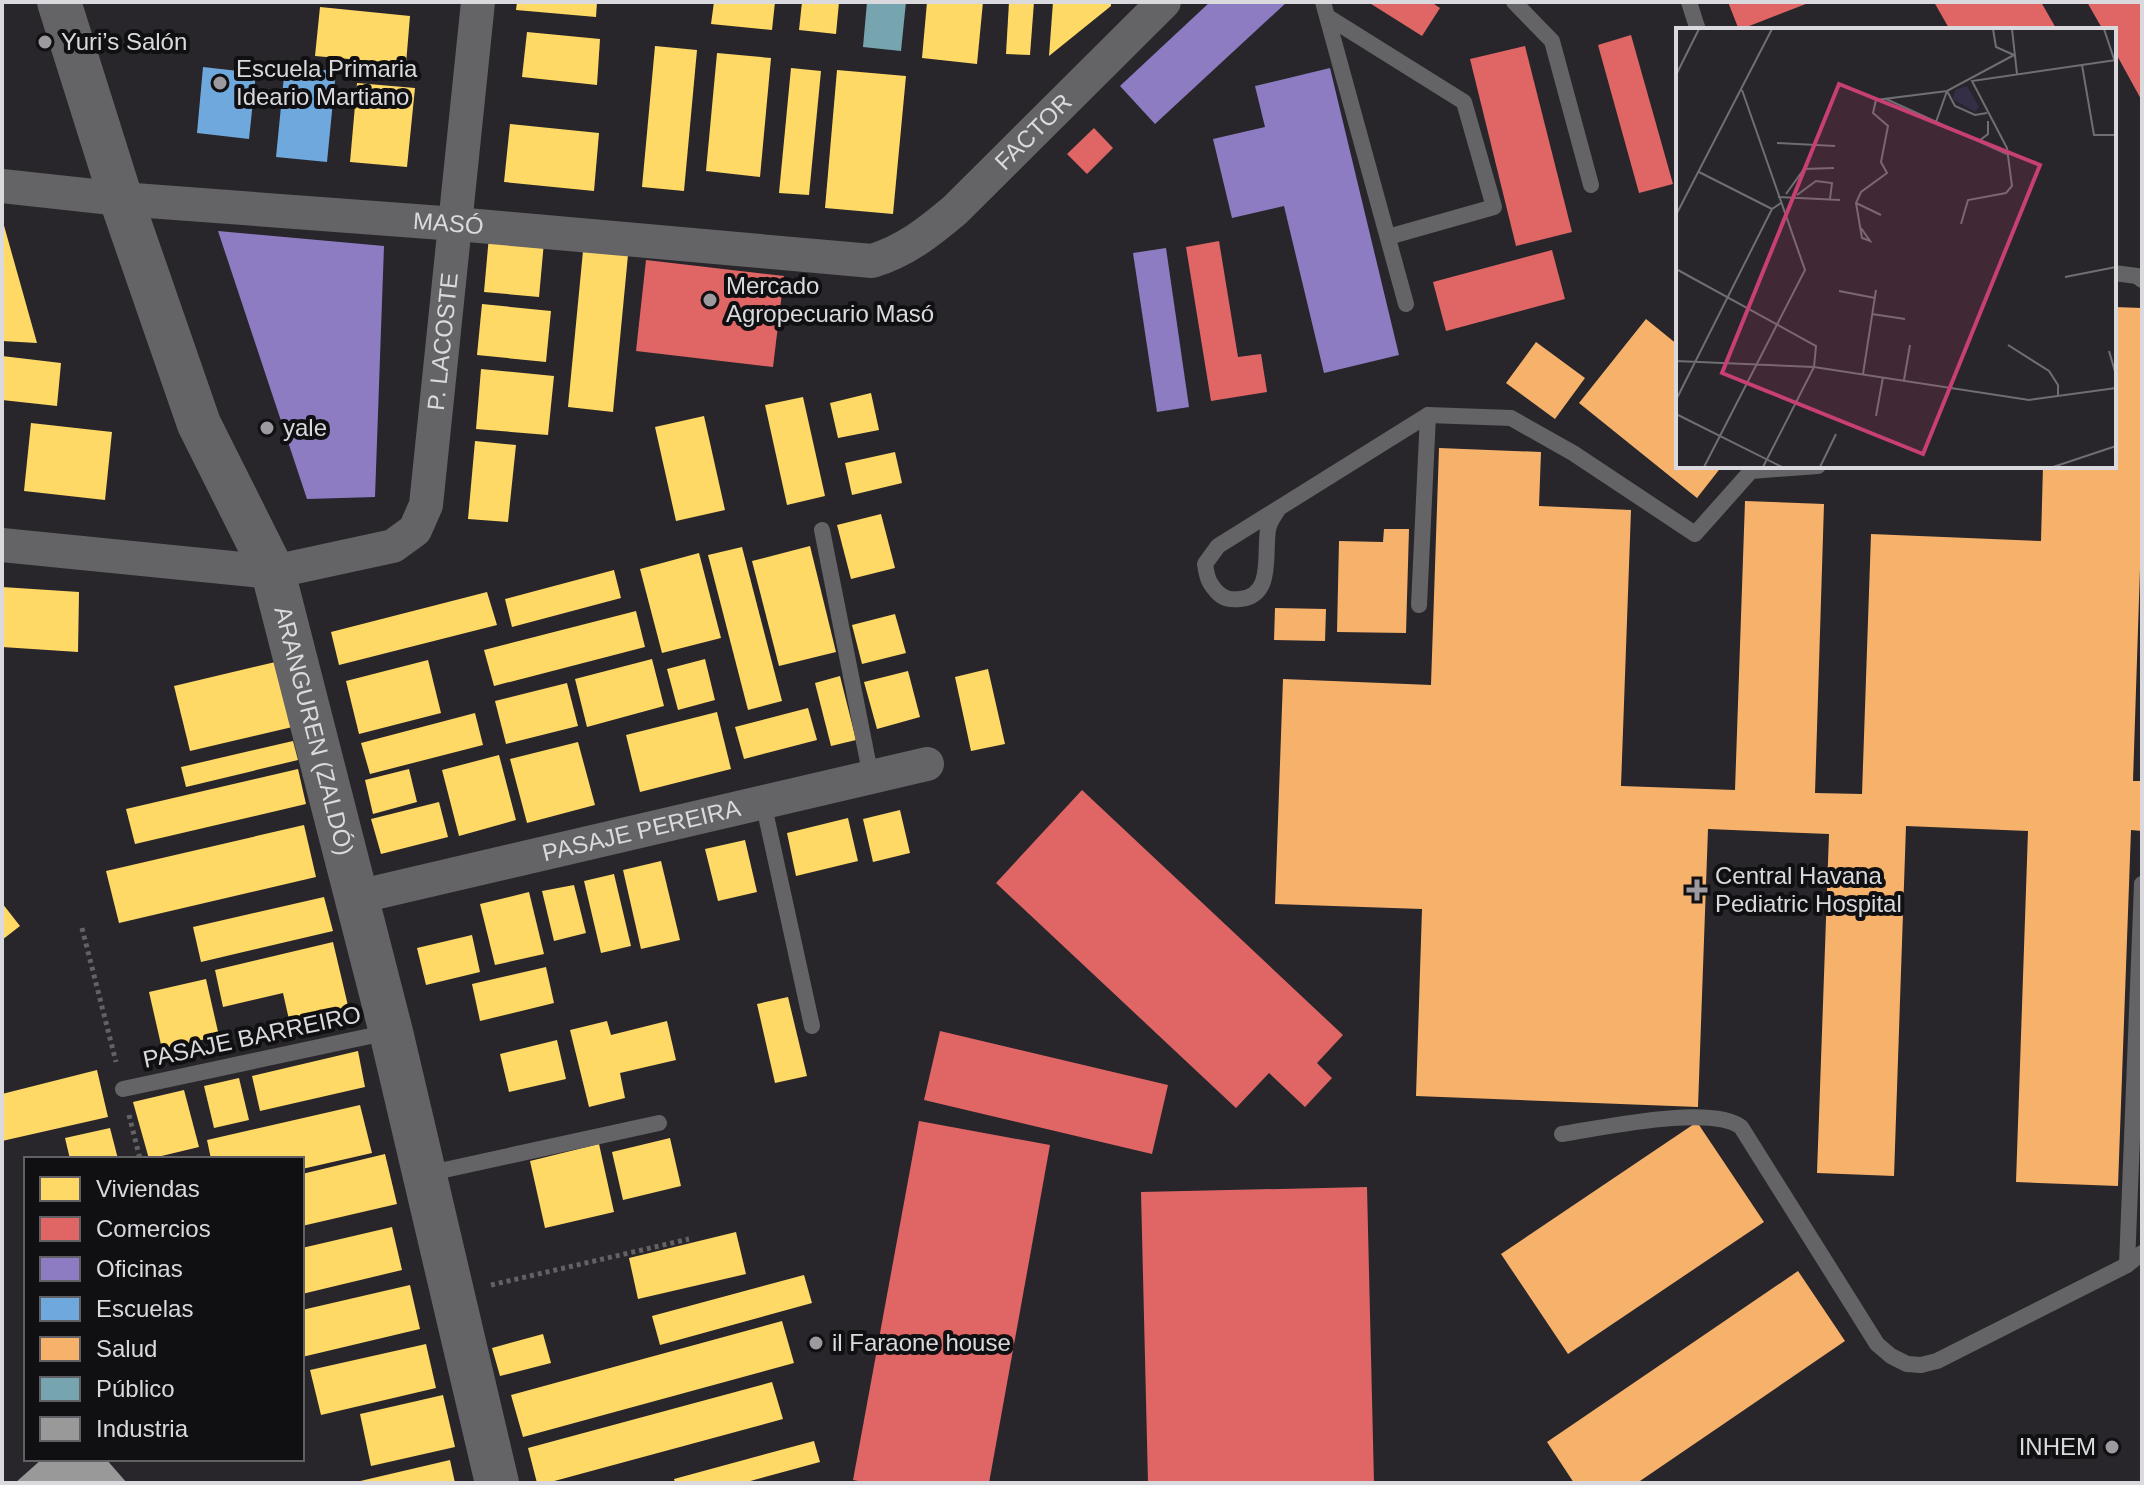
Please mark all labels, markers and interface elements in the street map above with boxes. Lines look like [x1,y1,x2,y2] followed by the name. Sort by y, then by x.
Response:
[61,28,187,55] place label: Yuri’s Salón
[1676,28,2116,468] inset map
[36,33,54,51] marker: Yuri’s Salón
[236,55,418,110] place label: Escuela Primaria Ideario Martiano
[211,74,229,92] marker: Escuela Primaria Ideario Martiano
[989,88,1077,175] street label: FACTOR
[412,207,485,239] street label: MASÓ
[422,271,463,412] street label: P. LACOSTE
[726,272,934,327] place label: Mercado Agropecuario Masó
[701,291,719,309] marker: Mercado Agropecuario Masó
[283,414,327,441] place label: yale
[258,419,276,437] marker: yale
[269,603,359,858] street label: ARANGUREN (ZALDÓ)
[540,794,743,866] street label: PASAJE PEREIRA
[1715,862,1902,917] place label: Central Havana Pediatric Hospital
[1686,879,1708,901] marker: Central Havana Pediatric Hospital
[140,1000,363,1073] street label: PASAJE BARREIRO
[24,1157,304,1461] legend
[96,1175,200,1202] text: Viviendas
[96,1215,211,1242] text: Comercios
[96,1255,183,1282] text: Oficinas
[96,1295,193,1322] text: Escuelas
[832,1329,1011,1356] place label: il Faraone house
[807,1334,825,1352] marker: il Faraone house
[96,1335,157,1362] text: Salud
[96,1375,175,1402] text: Público
[96,1415,189,1442] text: Industria
[2019,1433,2096,1460] place label: INHEM
[2103,1438,2121,1456] marker: INHEM

